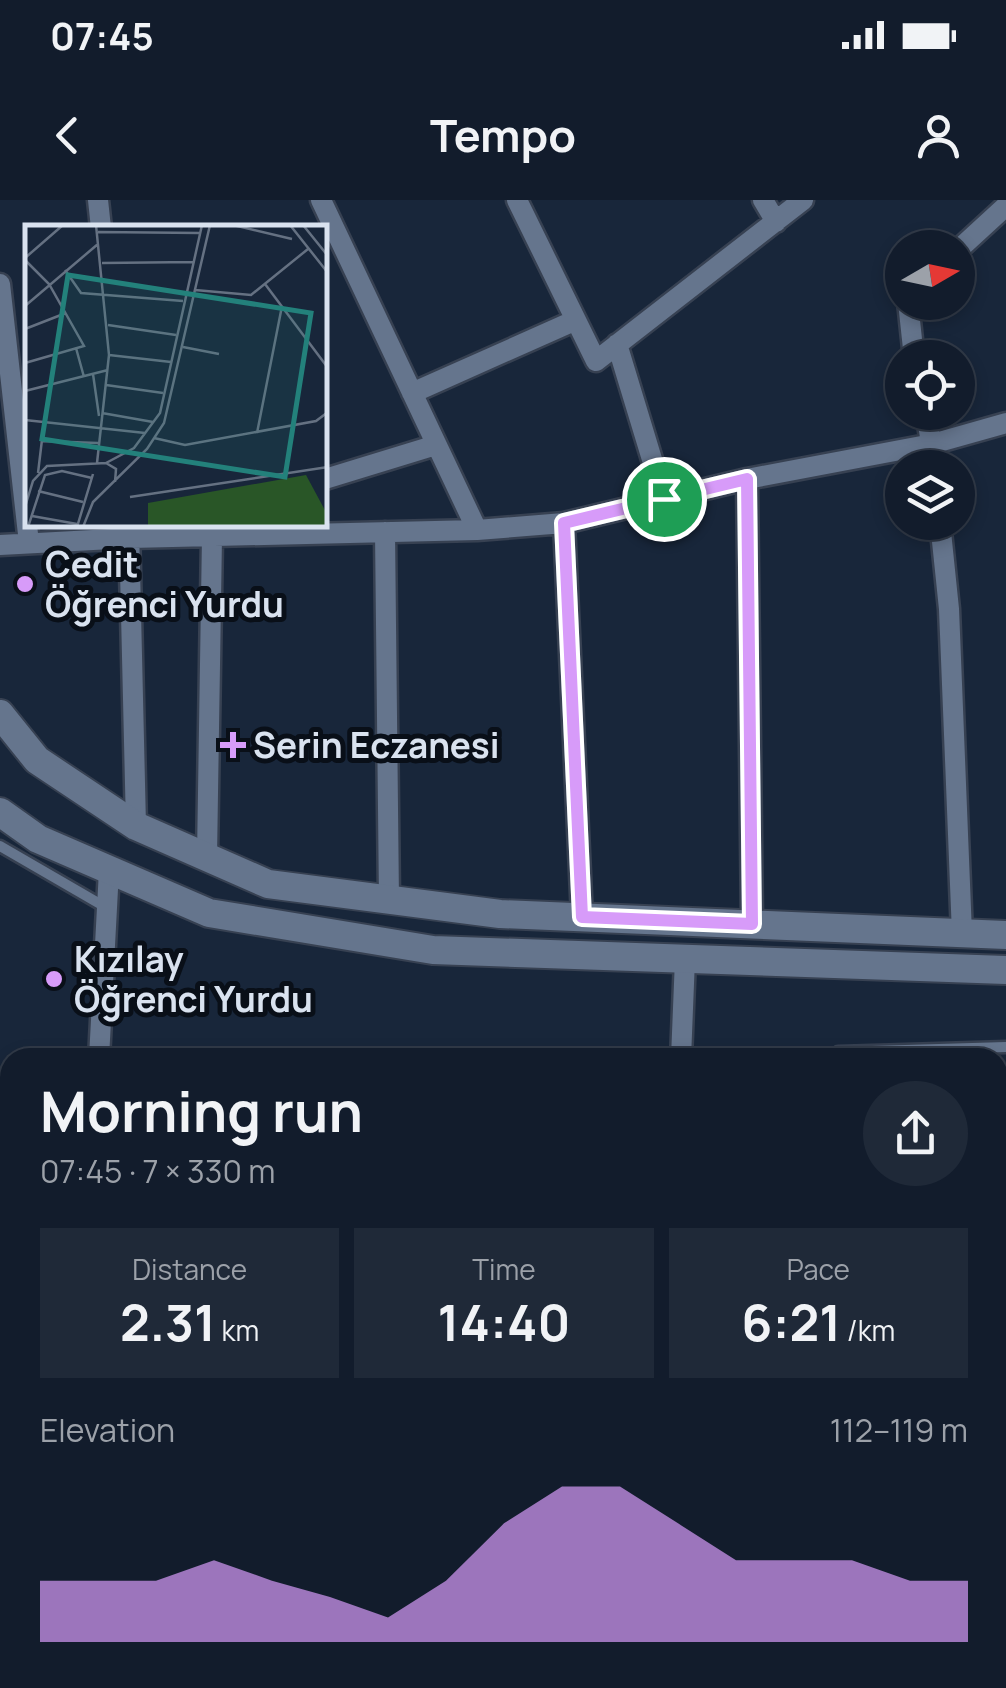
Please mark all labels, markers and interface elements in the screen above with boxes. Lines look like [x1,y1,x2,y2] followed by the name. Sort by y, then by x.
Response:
[50,9,154,61] text: 07:45
[430,104,576,166] text: Tempo
[40,108,95,163] icon: back
[911,108,966,163] icon: person
[25,225,328,528] inset map
[885,230,975,320] north arrow
[885,230,975,540] map controls
[885,340,975,430] button: locate
[885,450,975,540] button: layers
[622,457,707,542] pin
[637,472,692,527] icon: arrive
[45,540,284,628] place label: Cedit Öğrenci Yurdu
[14,573,36,595] marker: Cedit Öğrenci Yurdu
[253,721,500,769] place label: Serin Eczanesi
[222,734,244,756] marker: Serin Eczanesi
[74,935,313,1023] place label: Kızılay Öğrenci Yurdu
[43,968,65,990] marker: Kızılay Öğrenci Yurdu
[40,1073,363,1149] text: Morning run
[863,1081,968,1186] button: share
[40,1149,275,1193] text: 07:45 · 7 × 330 m
[132,1250,247,1288] text: Distance
[472,1250,536,1288] text: Time
[787,1250,850,1288] text: Pace
[120,1288,216,1356] text: 2.31
[438,1288,570,1356] text: 14:40
[741,1288,841,1356] text: 6:21
[216,1311,259,1349] text: km
[841,1311,895,1349] text: /km
[40,1408,175,1452] text: Elevation
[830,1408,968,1452] text: 112–119 m

